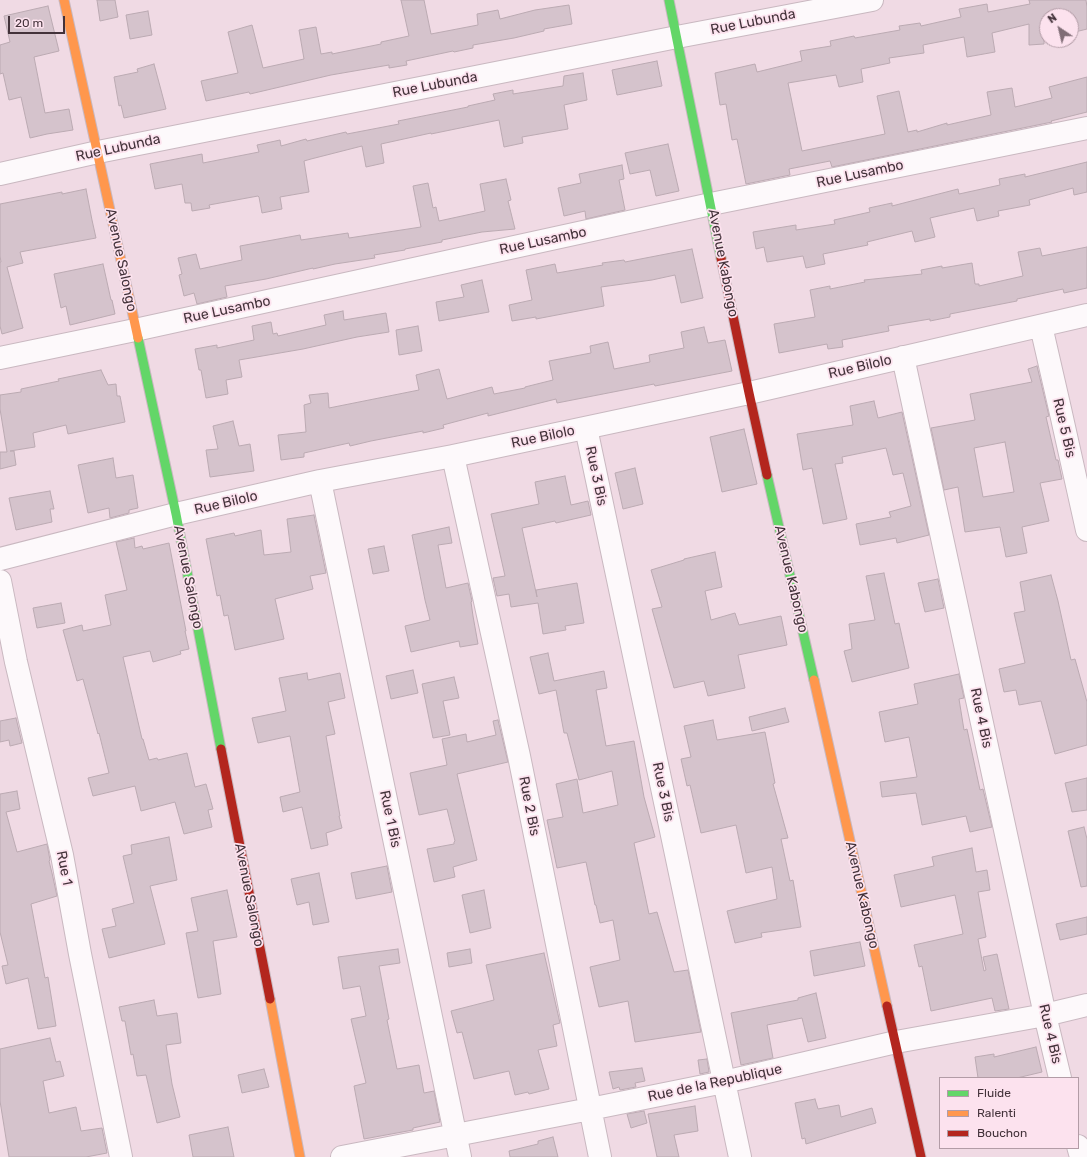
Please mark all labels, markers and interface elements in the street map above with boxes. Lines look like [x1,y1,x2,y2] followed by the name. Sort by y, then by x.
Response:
[709,6,797,38] street label: Rue Lubunda
[10,8,67,34] scale bar
[1039,8,1079,48] north arrow
[1045,11,1059,26] text: N
[15,16,43,30] text: 20 m
[391,69,479,101] street label: Rue Lubunda
[74,131,162,165] street label: Rue Lubunda
[815,157,905,191] street label: Rue Lusambo
[102,207,140,313] street label: Avenue Salongo
[704,208,742,318] street label: Avenue Kabongo
[498,224,588,258] street label: Rue Lusambo
[182,293,272,327] street label: Rue Lusambo
[827,352,893,382] street label: Rue Bilolo
[1049,397,1079,459] street label: Rue 5 Bis
[510,422,576,452] street label: Rue Bilolo
[581,445,611,507] street label: Rue 3 Bis
[193,488,259,518] street label: Rue Bilolo
[170,524,206,630] street label: Avenue Salongo
[770,524,812,634] street label: Avenue Kabongo
[966,686,996,750] street label: Rue 4 Bis
[648,761,678,823] street label: Rue 3 Bis
[515,775,543,837] street label: Rue 2 Bis
[376,789,404,849] street label: Rue 1 Bis
[841,840,883,950] street label: Avenue Kabongo
[231,842,267,948] street label: Avenue Salongo
[52,849,76,887] street label: Rue 1
[1035,1002,1065,1066] street label: Rue 4 Bis
[647,1061,783,1105] street label: Rue de la Republique
[939,1077,1079,1149] legend
[977,1086,1011,1100] text: Fluide
[977,1106,1016,1120] text: Ralenti
[977,1126,1027,1140] text: Bouchon

